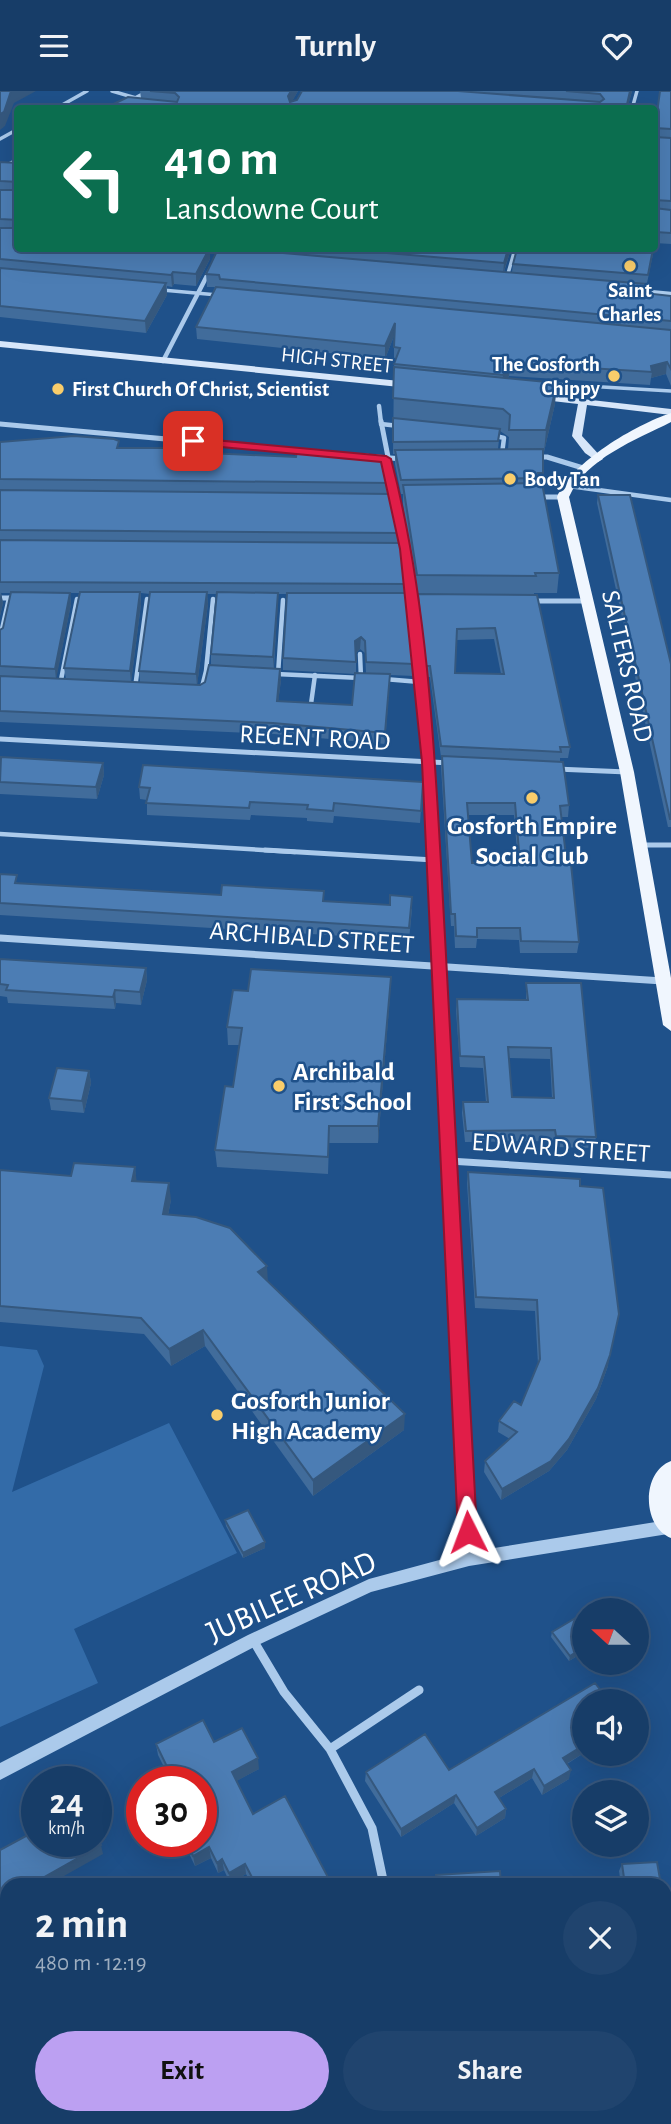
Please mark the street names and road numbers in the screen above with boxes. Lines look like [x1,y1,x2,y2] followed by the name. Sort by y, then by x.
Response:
[280,344,394,377] street label: HIGH STREET
[597,588,657,745] street label: SALTERS ROAD
[239,721,391,755] street label: REGENT ROAD
[209,918,415,958] street label: ARCHIBALD STREET
[471,1129,651,1167] street label: EDWARD STREET
[202,1545,381,1648] street label: JUBILEE ROAD

